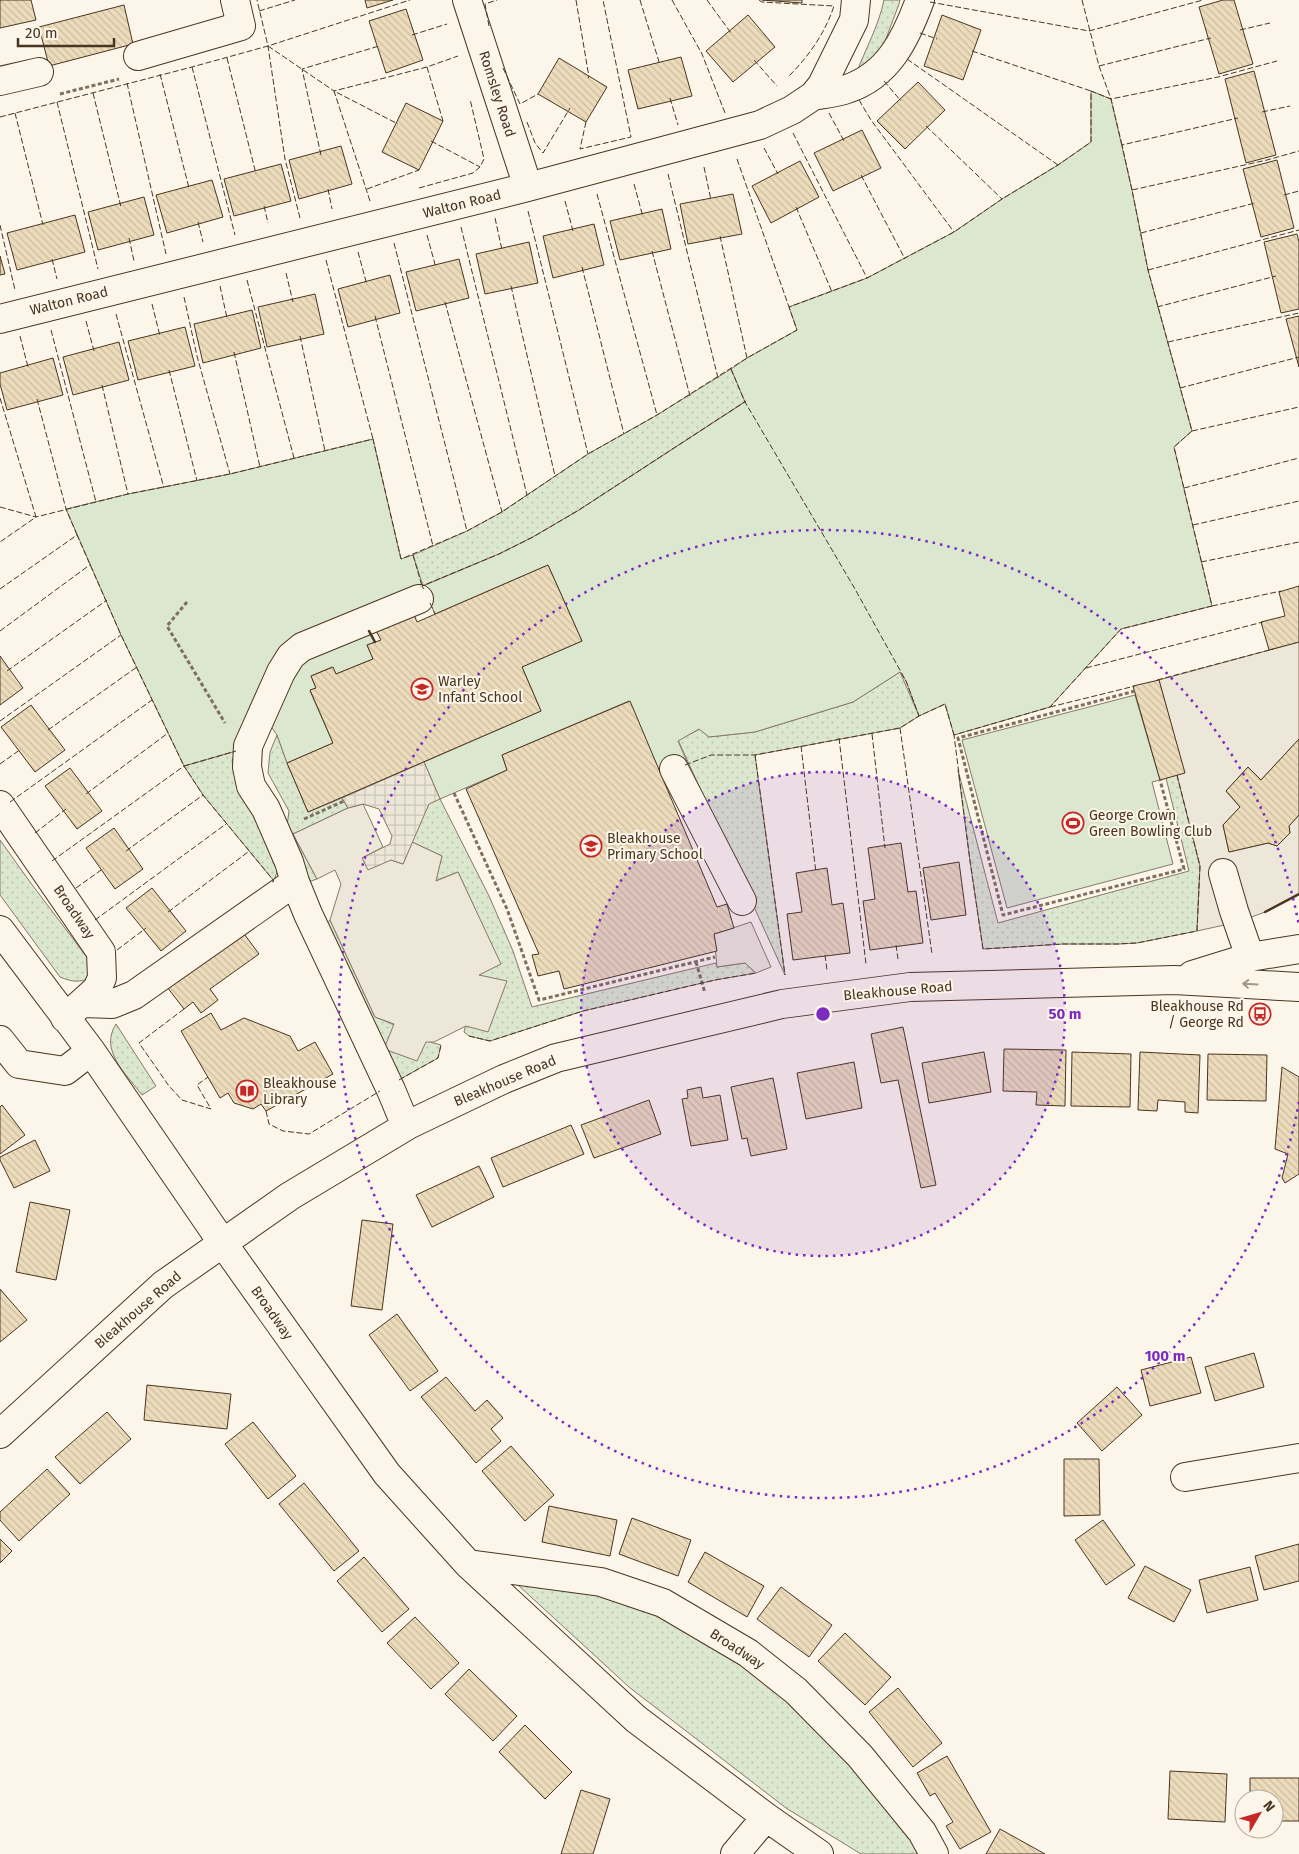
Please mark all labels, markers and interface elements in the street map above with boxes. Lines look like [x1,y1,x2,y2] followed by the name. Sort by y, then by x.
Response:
[18,15,114,47] scale bar
[25,24,58,42] text: 20 m
[475,49,519,139] street label: Romsley Road
[421,186,503,222] street label: Walton Road
[28,283,110,319] street label: Walton Road
[438,673,522,706] place label: Warley Infant School
[410,677,434,701] school or university icon: Warley Infant School
[1089,807,1212,840] place label: George Crown Green Bowling Club
[1061,811,1085,835] sports icon: George Crown Green Bowling Club
[607,830,703,863] place label: Bleakhouse Primary School
[579,834,603,858] school or university icon: Bleakhouse Primary School
[50,882,98,942] street label: Broadway
[843,978,953,1004] street label: Bleakhouse Road
[1243,980,1259,989] one-way arrow
[1150,998,1244,1031] place label: Bleakhouse Rd / George Rd
[1248,1002,1272,1026] bus stop icon: Bleakhouse Rd / George Rd
[814,1005,832,1023] centre of rings
[1048,1005,1082,1023] text: 50 m
[451,1052,559,1110] street label: Bleakhouse Road
[263,1075,337,1108] place label: Bleakhouse Library
[235,1079,259,1103] library icon: Bleakhouse Library
[91,1268,185,1352] street label: Bleakhouse Road
[247,1283,297,1343] street label: Broadway
[1145,1347,1185,1365] text: 100 m
[707,1625,768,1673] street label: Broadway
[1234,1789,1284,1839] north arrow
[1259,1797,1278,1815] text: N

